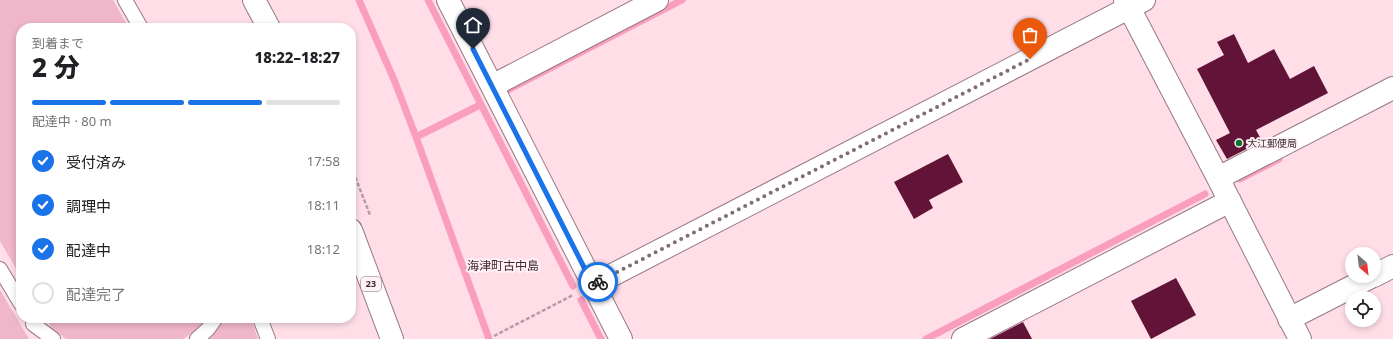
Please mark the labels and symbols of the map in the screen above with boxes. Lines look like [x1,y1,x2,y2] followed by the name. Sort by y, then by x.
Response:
[456,8,490,49] pin
[1013,18,1047,59] pin
[1247,136,1297,150] place label: 大江郵便局
[1234,138,1244,148] marker: 大江郵便局
[1345,247,1381,283] north arrow
[467,257,539,274] district label: 海津町古中島
[578,262,618,302] courier
[361,277,381,291] road number: 23

